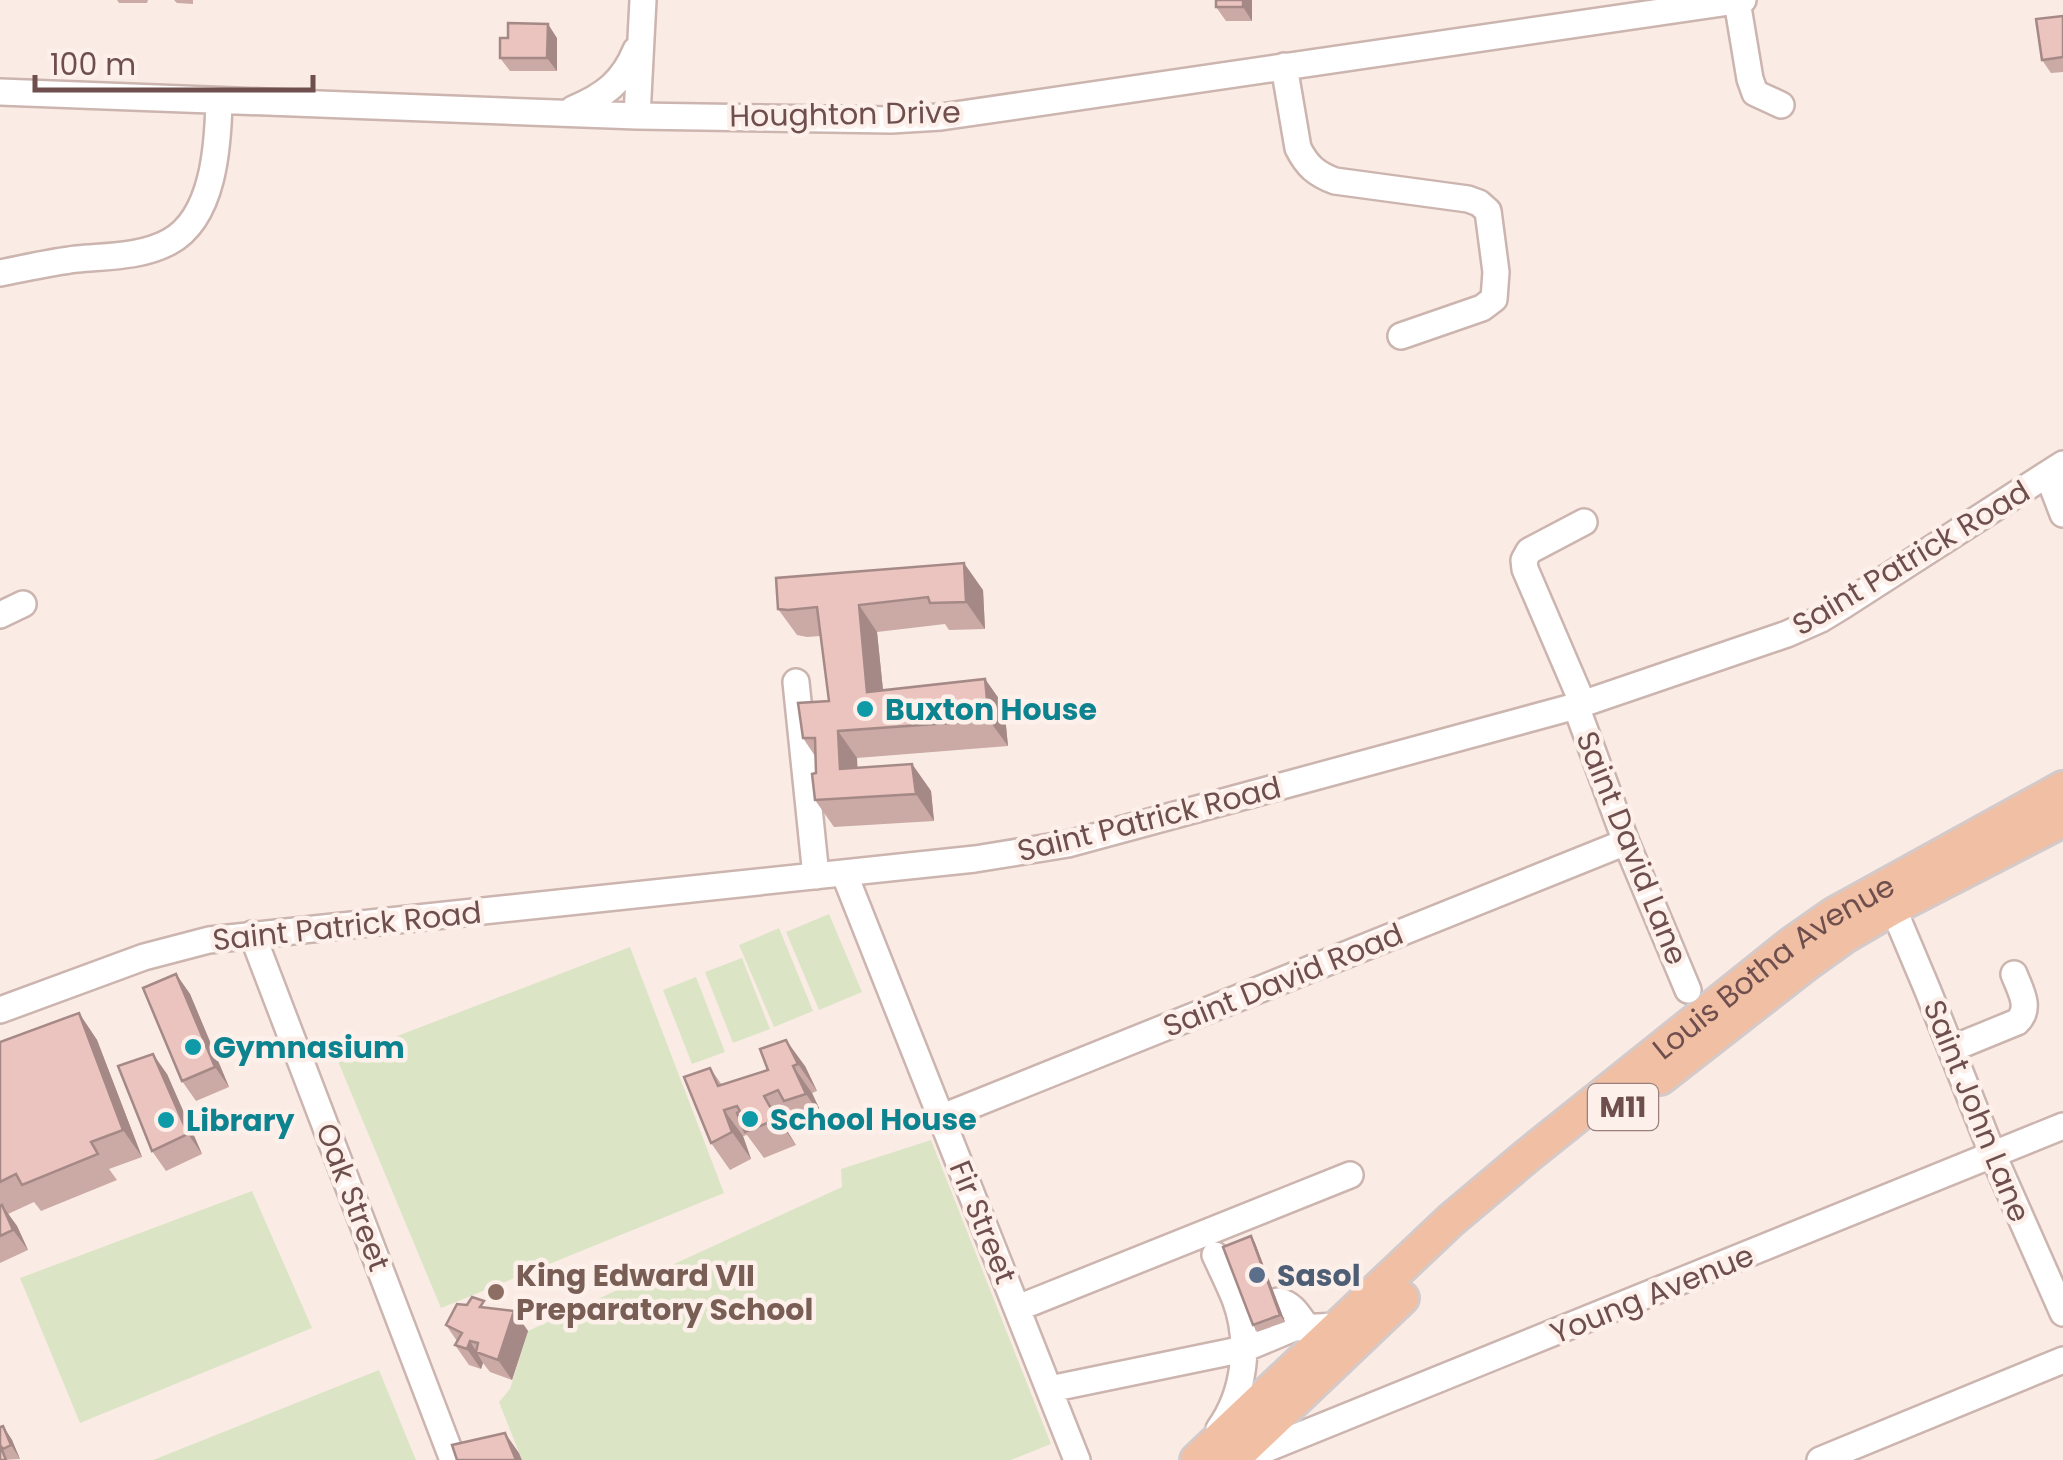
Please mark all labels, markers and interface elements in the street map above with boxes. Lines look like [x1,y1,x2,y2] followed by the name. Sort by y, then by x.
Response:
[35,30,312,92] scale bar
[50,43,136,86] text: 100 m
[729,90,961,138] street label: Houghton Drive
[1784,470,2038,646] street label: Saint Patrick Road
[885,688,1097,731] place label: Buxton House
[854,698,876,720] marker: Buxton House
[1566,725,1698,971] street label: Saint David Lane
[1013,765,1285,873] street label: Saint Patrick Road
[1643,864,1902,1069] street label: Louis Botha Avenue
[210,890,484,962] street label: Saint Patrick Road
[1157,912,1409,1048] street label: Saint David Road
[1913,994,2041,1228] street label: Saint John Lane
[213,1026,405,1069] place label: Gymnasium
[182,1036,204,1058] marker: Gymnasium
[1588,1084,1658,1130] road number: M11
[770,1098,977,1141] place label: School House
[186,1099,295,1142] place label: Library
[739,1108,761,1130] marker: School House
[155,1109,177,1131] marker: Library
[305,1117,401,1277] street label: Oak Street
[939,1154,1027,1290] street label: Fir Street
[1544,1234,1760,1354] street label: Young Avenue
[516,1254,813,1331] place label: King Edward VII Preparatory School
[1277,1254,1361,1297] place label: Sasol
[1246,1264,1268,1286] marker: Sasol
[485,1281,507,1303] marker: King Edward VII Preparatory School

